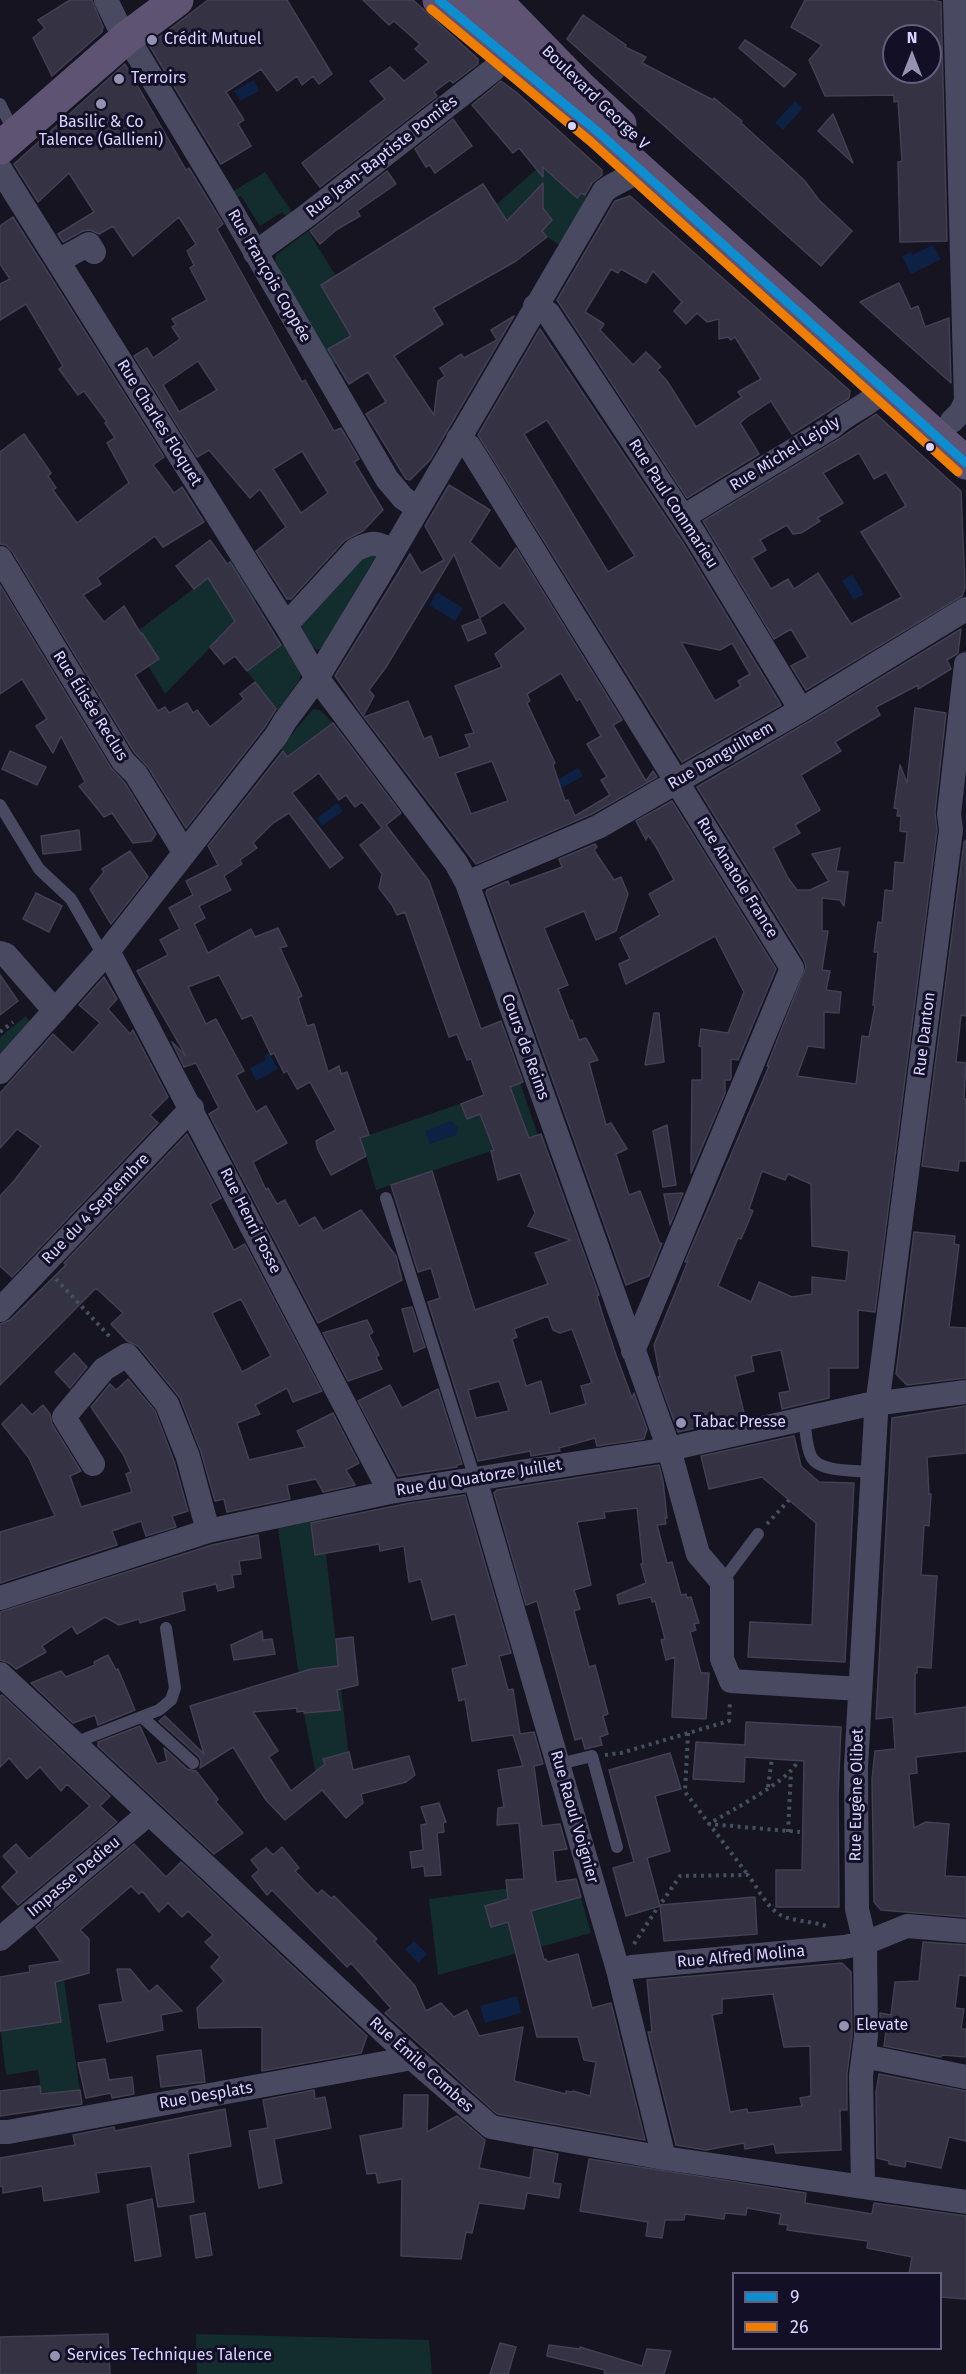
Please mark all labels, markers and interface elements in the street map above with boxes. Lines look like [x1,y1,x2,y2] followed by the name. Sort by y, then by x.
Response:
[882,24,942,84] north arrow
[907,28,917,47] text: N
[164,30,261,50] place label: Crédit Mutuel
[145,33,159,47] marker: Crédit Mutuel
[537,42,653,154] street label: Boulevard George V
[131,69,186,89] place label: Terroirs
[112,72,126,86] marker: Terroirs
[303,92,461,222] street label: Rue Jean-Baptiste Pomiès
[94,97,108,111] marker: Basilic & Co Talence (Gallieni)
[39,113,163,151] place label: Basilic & Co Talence (Gallieni)
[566,120,578,132] unlabelled marker
[223,206,315,346] street label: Rue François Coppée
[112,356,206,490] street label: Rue Charles Floquet
[726,412,844,496] street label: Rue Michel Lejoly
[624,436,722,572] street label: Rue Paul Commarieu
[924,441,936,453] unlabelled marker
[48,647,132,765] street label: Rue Élisée Reclus
[665,718,777,794] street label: Rue Danguilhem
[692,814,782,942] street label: Rue Anatole France
[497,991,553,1103] street label: Cours de Reims
[910,991,940,1077] street label: Rue Danton
[38,1150,154,1268] street label: Rue du 4 Septembre
[215,1165,285,1277] street label: Rue Henri Fosse
[693,1413,786,1433] place label: Tabac Presse
[674,1416,688,1430] marker: Tabac Presse
[395,1455,563,1501] street label: Rue du Quatorze Juillet
[846,1728,868,1862] street label: Rue Eugène Olibet
[546,1748,602,1886] street label: Rue Raoul Voignier
[24,1833,124,1921] street label: Impasse Dedieu
[676,1942,806,1972] street label: Rue Alfred Molina
[365,2013,477,2117] street label: Rue Émile Combes
[856,2016,908,2036] place label: Elevate
[837,2019,851,2033] marker: Elevate
[158,2078,254,2114] street label: Rue Desplats
[732,2272,942,2350] legend
[790,2286,799,2308] text: 9
[790,2316,809,2338] text: 26
[67,2346,272,2366] place label: Services Techniques Talence
[48,2349,62,2363] marker: Services Techniques Talence

